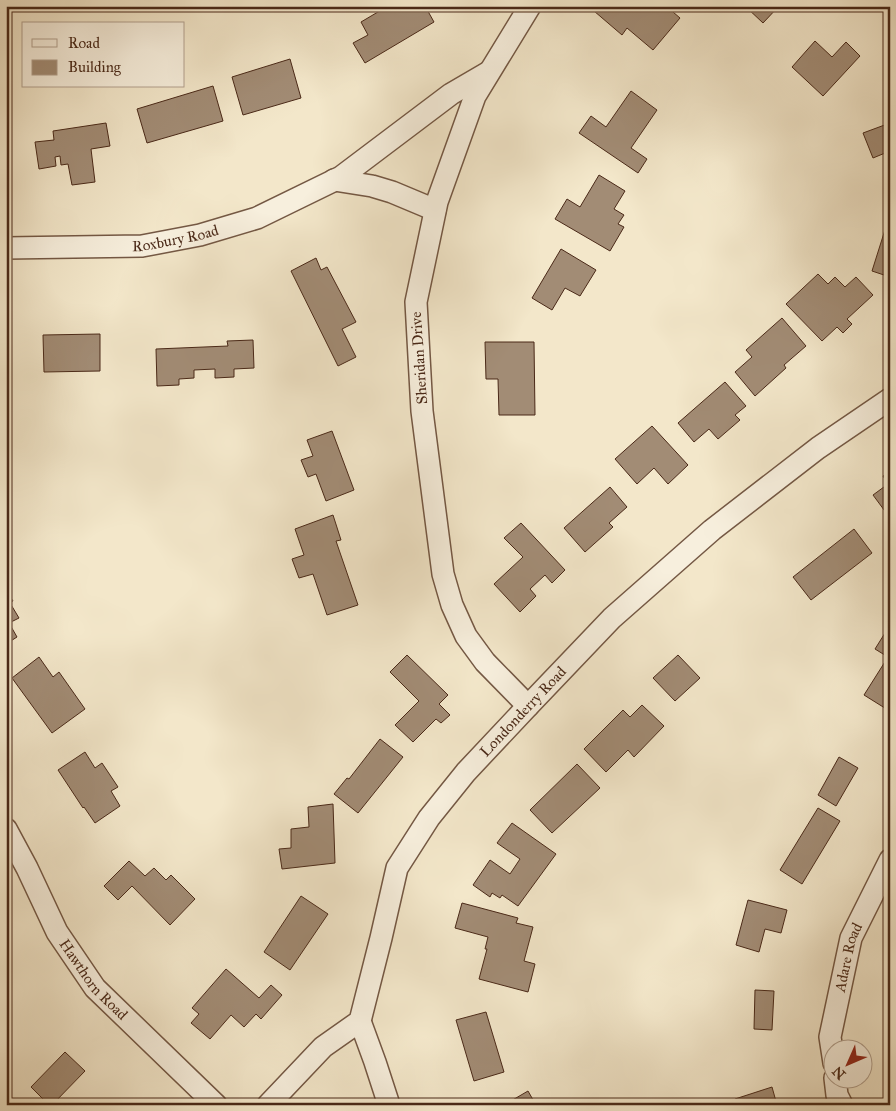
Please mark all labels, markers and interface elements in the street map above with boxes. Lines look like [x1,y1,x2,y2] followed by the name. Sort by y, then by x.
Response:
[22,22,185,88] legend
[68,34,100,52] text: Road
[68,58,122,76] text: Building
[132,221,221,255] street label: Roxbury Road
[407,311,431,405] street label: Sheridan Drive
[476,662,570,760] street label: Londonderry Road
[831,919,866,995] street label: Adare Road
[55,936,132,1024] street label: Hawthorn Road
[824,1038,874,1088] north arrow
[829,1063,849,1083] text: N

